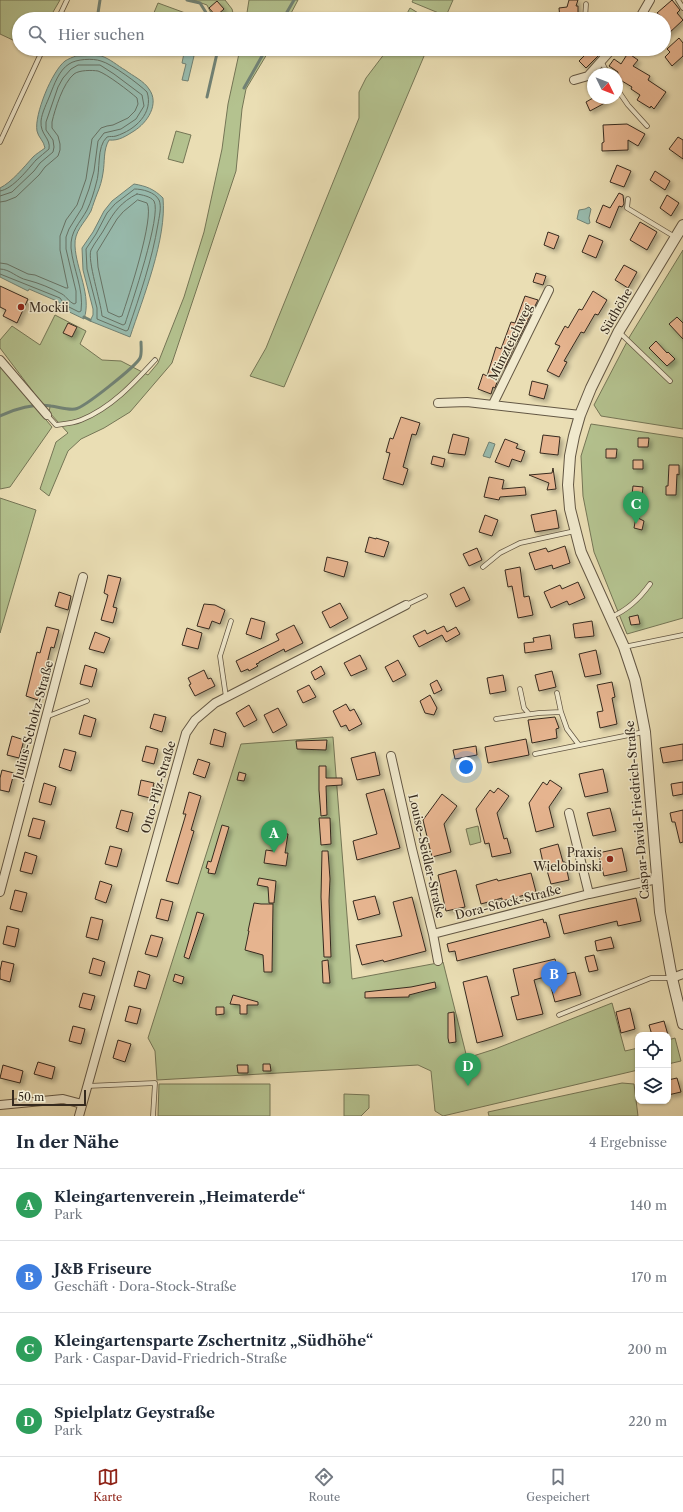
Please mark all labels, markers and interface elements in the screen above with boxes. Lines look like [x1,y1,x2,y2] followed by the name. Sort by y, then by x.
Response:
[12,12,671,56] search box
[26,23,48,45] icon: search
[58,25,145,44] text: Hier suchen
[587,68,623,104] north arrow
[597,285,635,337] street label: Südhöhe
[29,300,69,315] place label: Mockii
[485,301,535,383] street label: Münzteichweg
[16,302,26,312] marker: Mockii
[623,491,649,524] pin: C
[9,659,56,783] street label: Julius-Scholtz-Straße
[622,720,652,900] street label: Caspar-David-Friedrich-Straße
[138,739,178,835] street label: Otto-Pilz-Straße
[456,757,476,777] your location
[405,793,449,920] street label: Louise-Seidler-Straße
[261,820,287,853] pin: A
[532,845,602,874] place label: Praxis Wielobinski
[605,854,615,864] marker: Praxis Wielobinski
[453,882,563,922] street label: Dora-Stock-Straße
[541,961,567,994] pin: B
[635,1032,671,1104] map controls
[635,1032,671,1068] button: locate
[455,1053,481,1086] pin: D
[635,1068,671,1104] button: layers
[12,1088,86,1107] scale bar
[18,1090,44,1104] text: 50 m
[16,1132,119,1152] text: In der Nähe
[589,1134,667,1150] text: 4 Ergebnisse
[54,1187,306,1206] text: Kleingartenverein „Heimaterde“
[24,1197,34,1213] text: A
[630,1197,667,1213] text: 140 m
[54,1206,82,1222] text: Park
[54,1259,152,1278] text: J&B Friseure
[24,1269,34,1285] text: B
[631,1269,667,1285] text: 170 m
[54,1278,237,1294] text: Geschäft · Dora-Stock-Straße
[54,1331,373,1350] text: Kleingartensparte Zschertnitz „Südhöhe“
[24,1341,34,1357] text: C
[627,1341,667,1357] text: 200 m
[54,1350,287,1366] text: Park · Caspar-David-Friedrich-Straße
[54,1403,215,1422] text: Spielplatz Geystraße
[23,1413,35,1429] text: D
[628,1413,667,1429] text: 220 m
[54,1422,82,1438] text: Park
[93,1466,122,1504] tab: Karte
[309,1466,340,1504] tab: Route
[526,1466,590,1504] tab: Gespeichert

